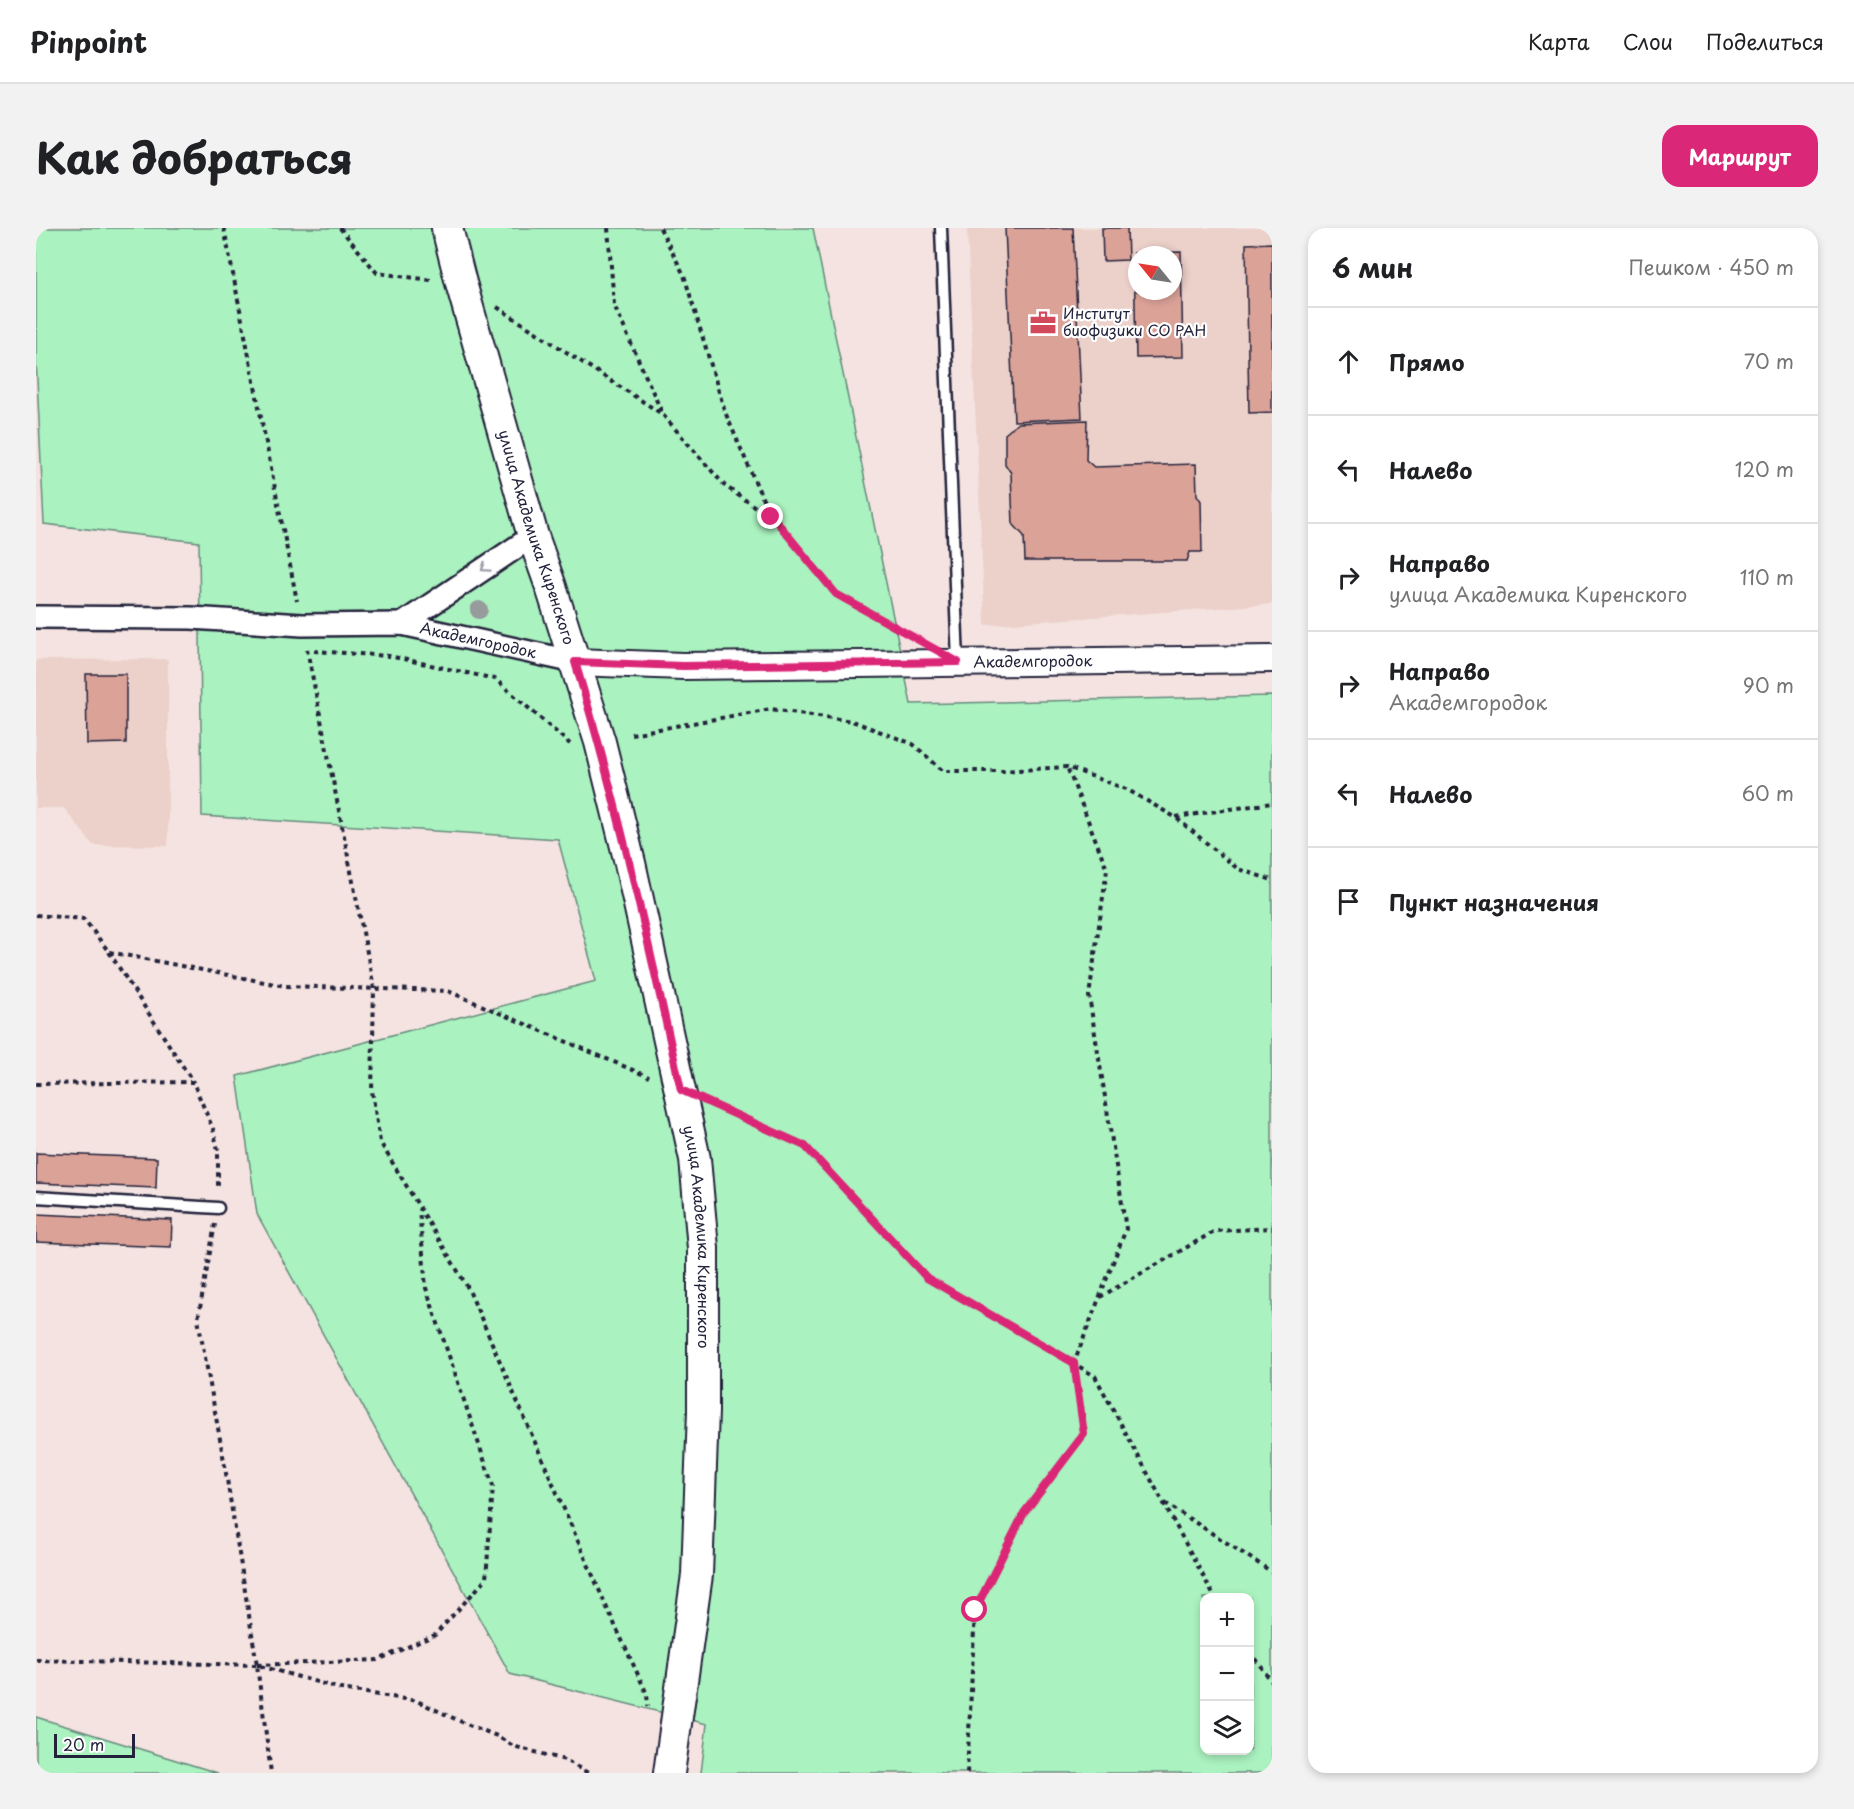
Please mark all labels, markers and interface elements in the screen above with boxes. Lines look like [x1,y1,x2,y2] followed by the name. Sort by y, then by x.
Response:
[30,20,147,63] text: Pinpoint
[1528,25,1590,57] text: Карта
[1623,25,1673,57] text: Слои
[1706,25,1824,57] text: Поделиться
[36,125,353,188] text: Как добраться
[1662,125,1818,187] button: Маршрут
[1128,246,1182,300] north arrow
[1332,248,1413,287] text: 6 мин
[1628,252,1794,282] text: Пешком · 450 m
[1063,301,1206,341] place label: Институт биофизики СО РАН
[1028,308,1058,338] office icon: Институт биофизики СО РАН
[1332,345,1365,378] icon: ahead
[1389,345,1464,378] text: Прямо
[1744,346,1794,376] text: 70 m
[493,427,581,647] street label: улица Академика Киренского
[1332,453,1365,486] icon: left
[1389,453,1472,486] text: Налево
[1735,454,1794,484] text: 120 m
[757,503,783,529] route end
[1389,546,1490,579] text: Направо
[481,561,492,572] one-way arrow
[1332,561,1365,594] icon: right
[1740,562,1794,592] text: 110 m
[1389,579,1687,609] text: улица Академика Киренского
[418,615,539,663] street label: Академгородок
[973,648,1092,673] street label: Академгородок
[1389,654,1490,687] text: Направо
[1332,669,1365,702] icon: right
[1743,670,1794,700] text: 90 m
[1389,687,1547,717] text: Академгородок
[1332,777,1365,810] icon: left
[1389,777,1472,810] text: Налево
[1742,778,1794,808] text: 60 m
[1332,885,1365,918] icon: arrive
[1389,885,1599,918] text: Пункт назначения
[678,1123,716,1348] street label: улица Академика Киренского
[1200,1593,1254,1755] map controls
[1200,1593,1254,1647] button: +
[961,1596,987,1622] route start
[1200,1647,1254,1701] button: −
[1200,1701,1254,1755] button: layers
[54,1731,135,1758] scale bar
[63,1732,104,1756] text: 20 m

